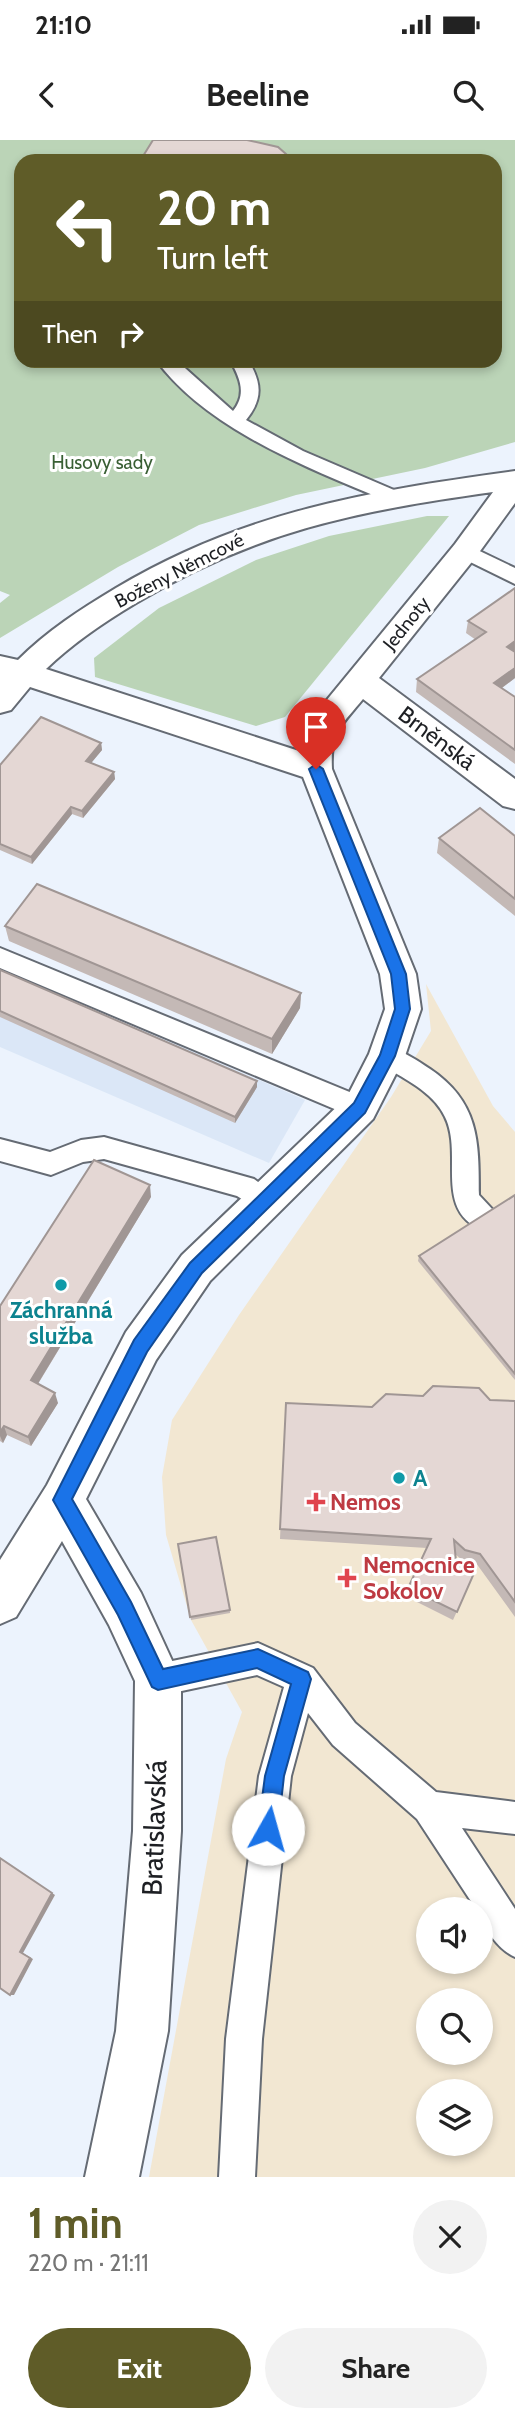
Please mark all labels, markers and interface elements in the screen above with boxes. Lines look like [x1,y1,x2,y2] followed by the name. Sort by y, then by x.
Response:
[35,9,92,41] text: 21:10
[206,75,309,114] text: Beeline
[28,76,66,114] icon: back
[449,76,487,114] icon: search
[157,178,271,237] text: 20 m
[42,182,133,273] icon: left
[157,238,268,277] text: Turn left
[112,315,150,353] icon: right
[42,318,98,350] text: Then
[51,451,153,474] park label: Husovy sady
[111,528,248,613] street label: Boženy Němcové
[377,592,435,655] street label: Jednoty
[286,697,346,769] pin
[393,700,481,776] street label: Brněnská
[297,708,335,746] icon: arrive
[53,1277,69,1293] marker: Záchranná služba
[10,1296,113,1350] place label: Záchranná služba
[413,1464,428,1492] place label: A
[391,1470,407,1486] marker: A
[330,1488,401,1516] place label: Nemos
[308,1494,324,1510] marker: Nemos
[363,1551,475,1605] place label: Nemocnice Sokolov
[337,1568,357,1588] marker: Nemocnice Sokolov
[135,1759,173,1897] street label: Bratislavská
[231,1792,305,1866] position arrow
[416,1897,493,2156] map controls
[416,1897,493,1974] button: sound
[416,1988,493,2065] button: search
[416,2079,493,2156] button: layers
[28,2197,123,2249] text: 1 min
[413,2200,487,2274] button: close
[28,2249,149,2277] text: 220 m · 21:11
[28,2328,251,2408] button: Exit
[265,2328,487,2408] button: Share

